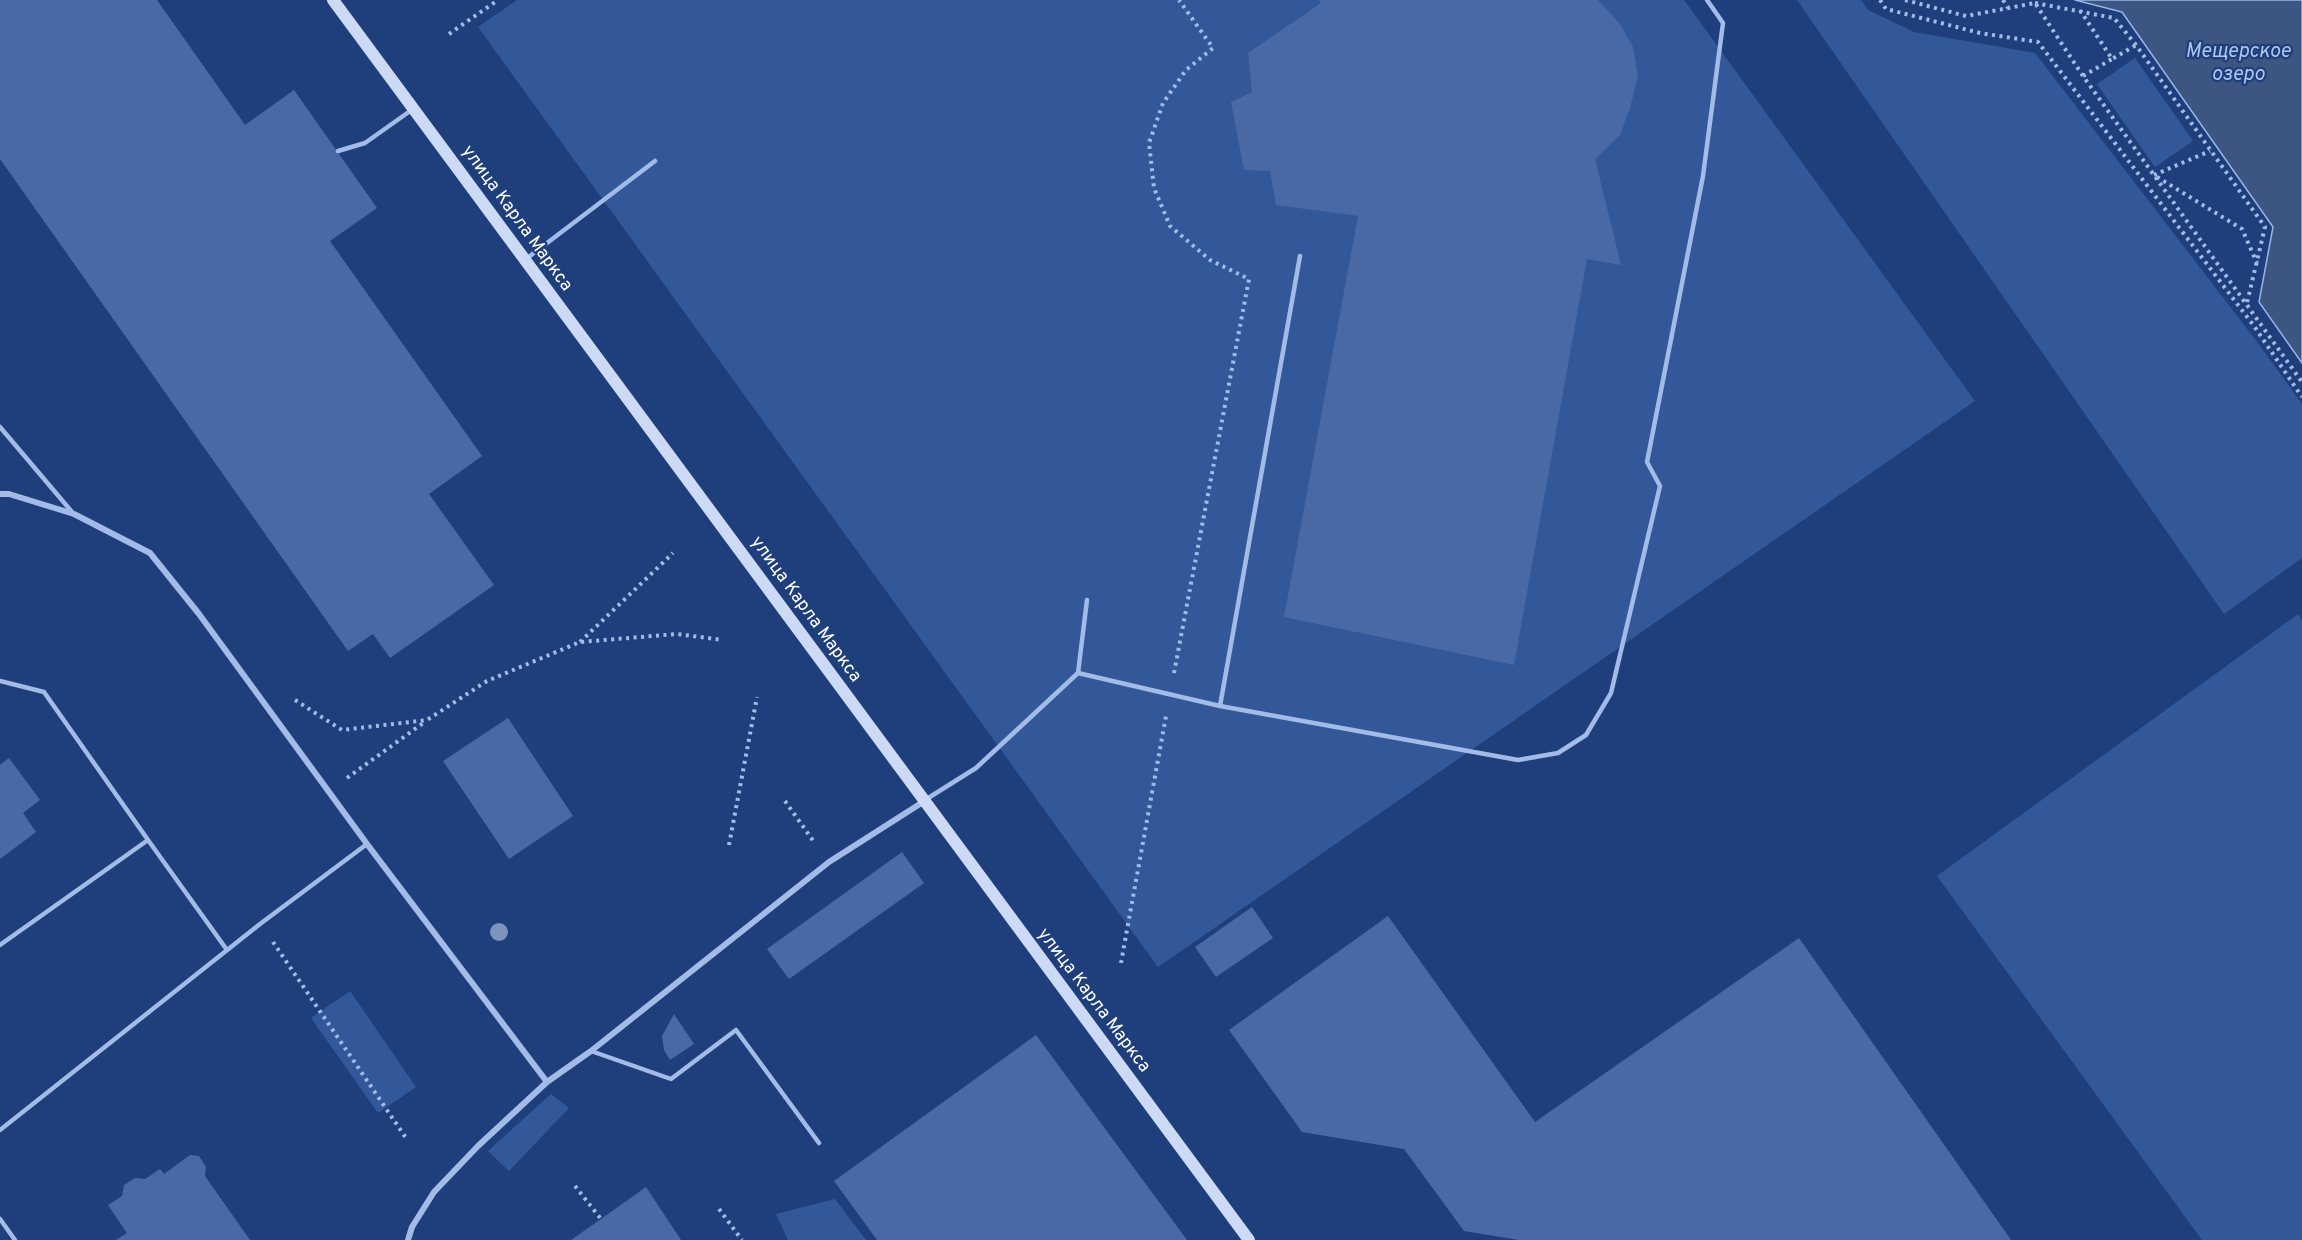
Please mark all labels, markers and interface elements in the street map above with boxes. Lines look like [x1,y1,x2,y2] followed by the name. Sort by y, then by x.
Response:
[2185,41,2291,88] water label: Мещерское озеро
[456,142,576,296] street label: улица Карла Маркса
[745,533,865,687] street label: улица Карла Маркса
[1032,925,1154,1077] street label: улица Карла Маркса

